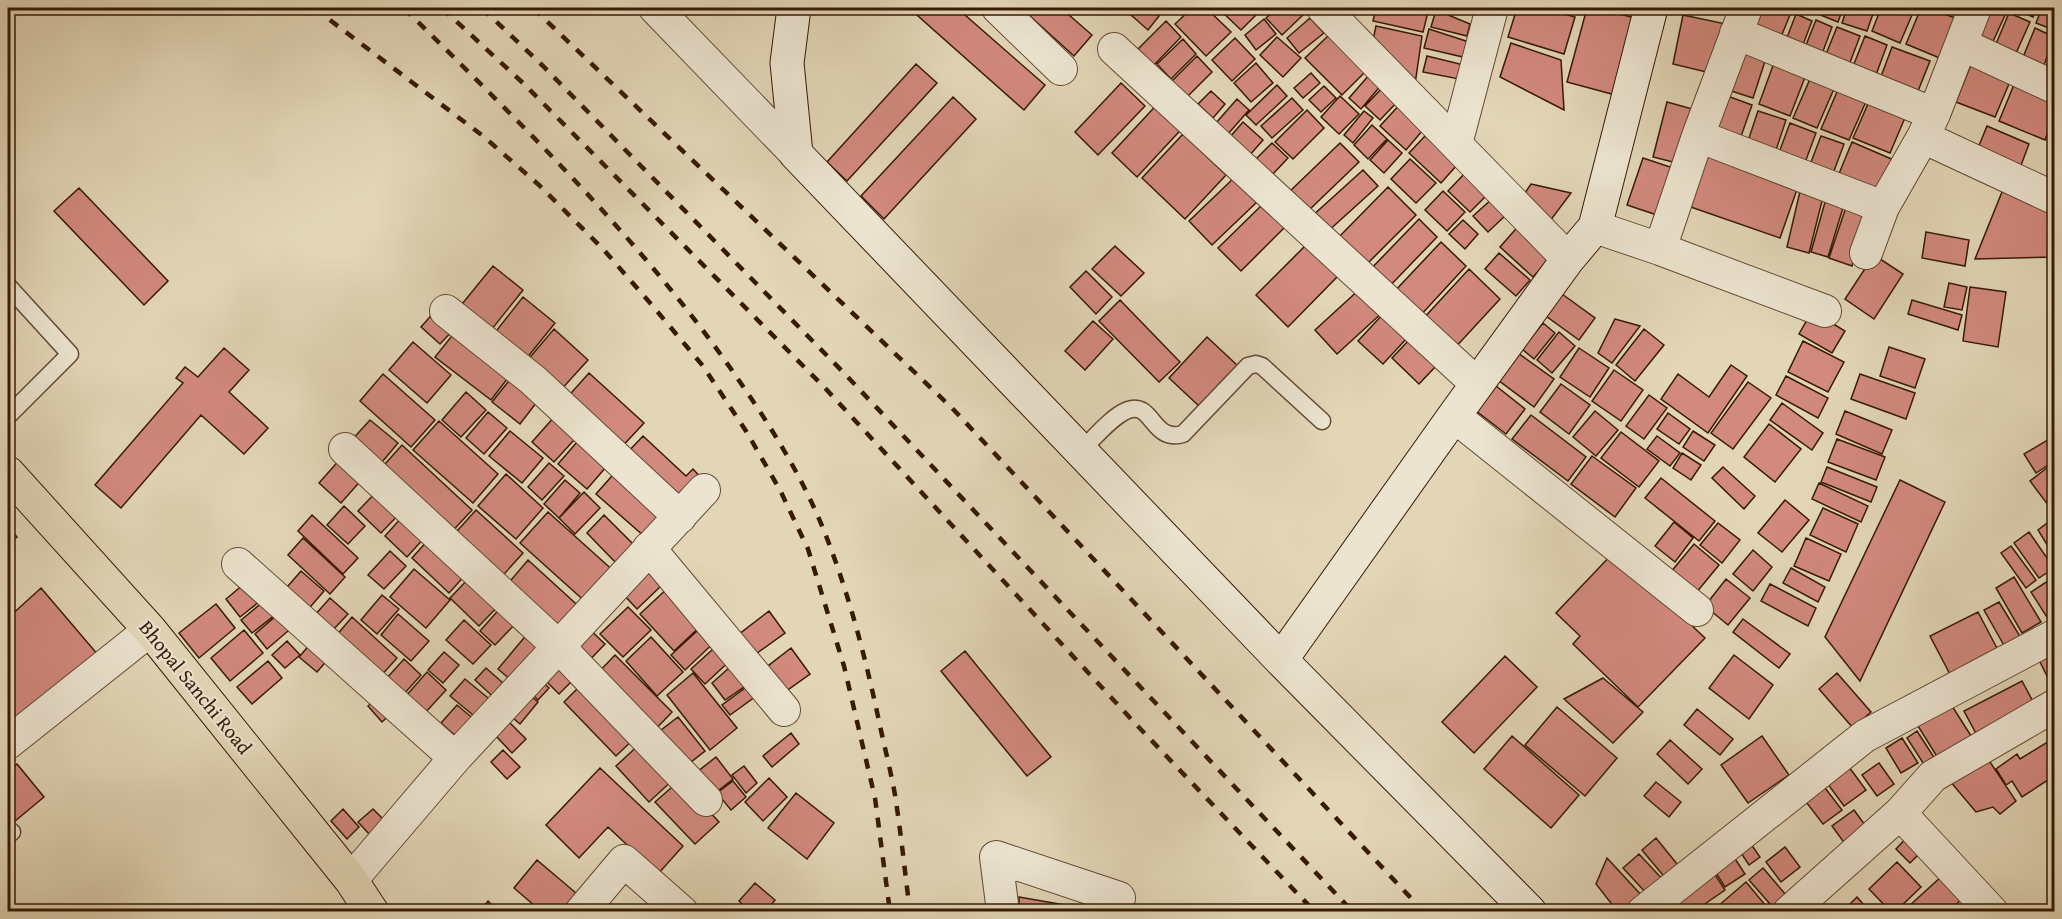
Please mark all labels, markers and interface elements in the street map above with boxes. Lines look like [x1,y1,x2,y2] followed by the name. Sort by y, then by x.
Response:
[133,614,259,761] street label: Bhopal Sanchi Road

